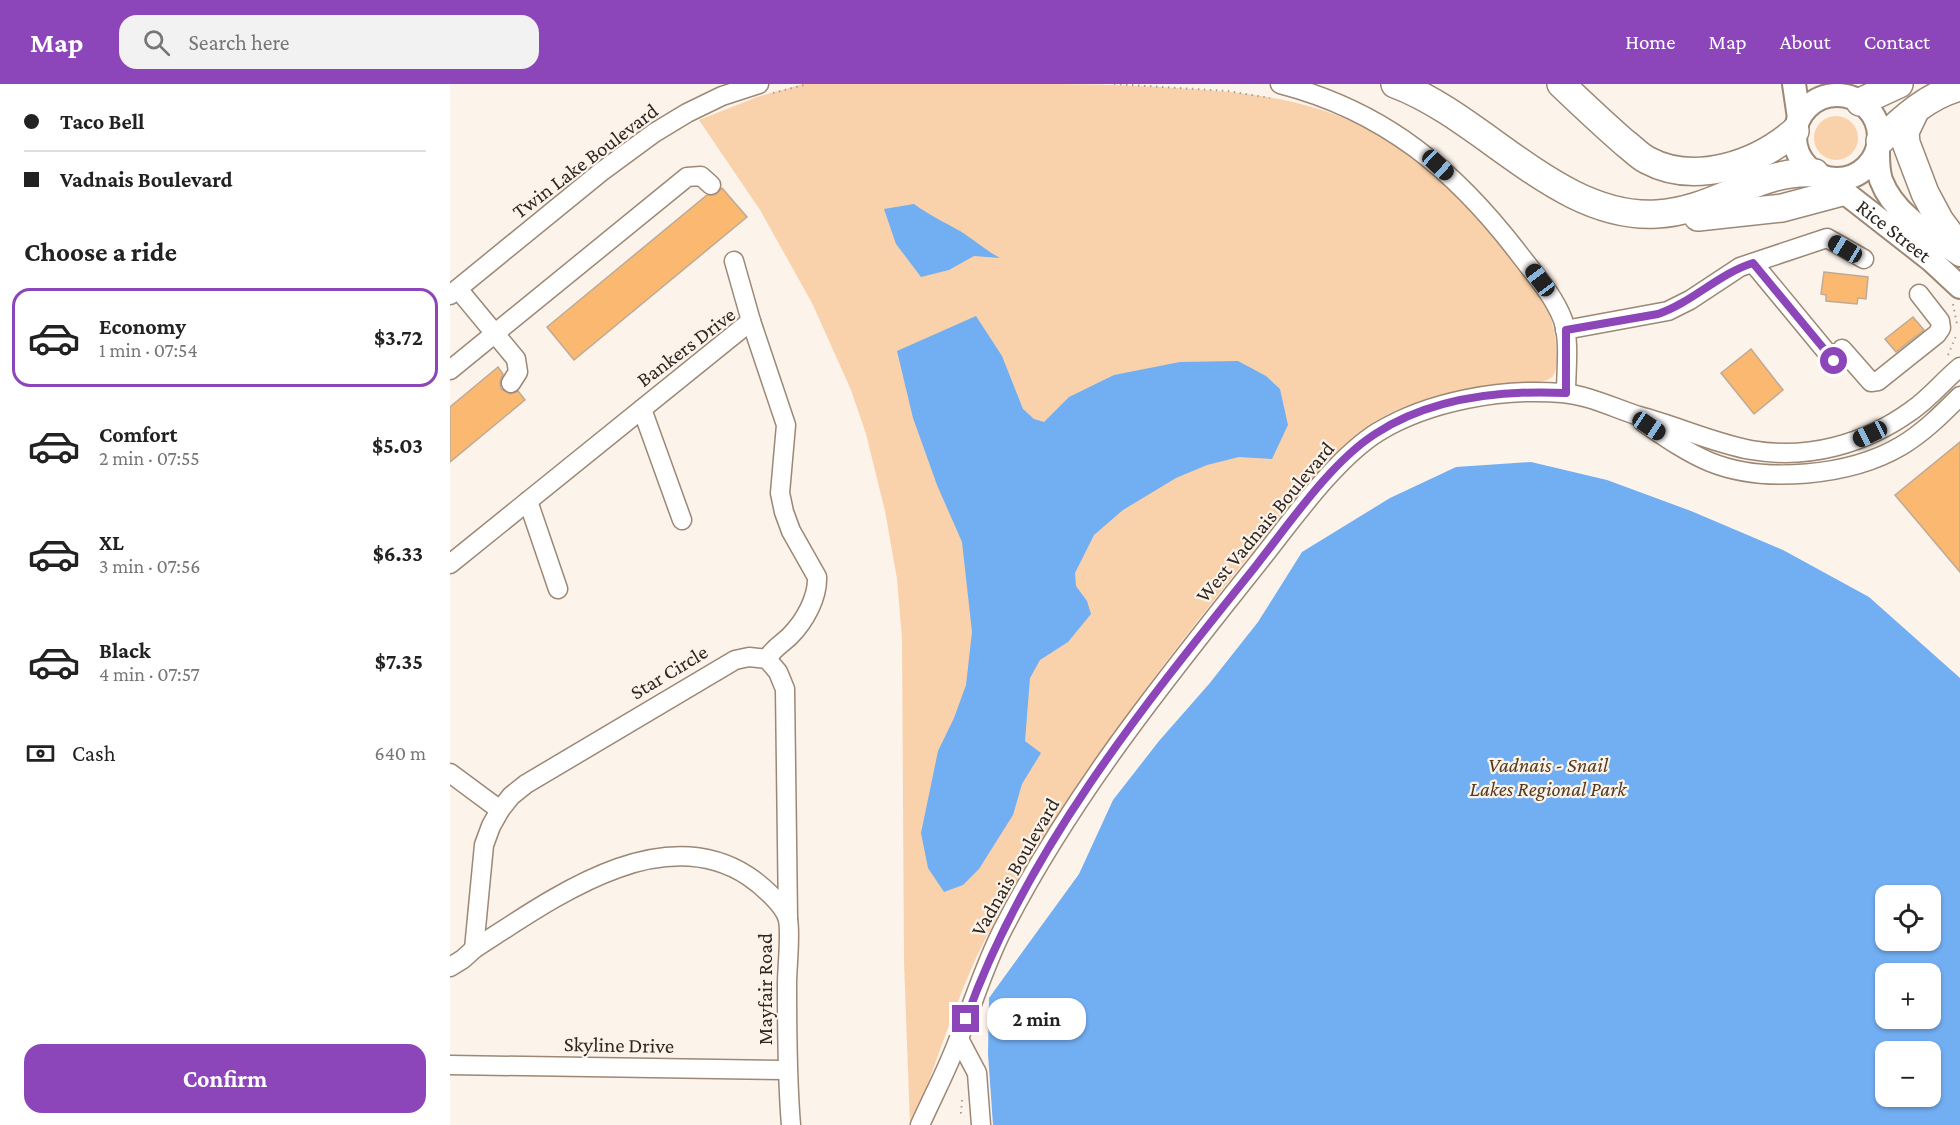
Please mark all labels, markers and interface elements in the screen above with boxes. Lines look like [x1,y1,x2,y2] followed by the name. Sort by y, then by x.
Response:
[119,15,539,69] search box
[140,26,173,59] icon: search
[30,27,83,58] text: Map
[188,30,289,55] text: Search here
[1625,30,1675,54] text: Home
[1708,30,1747,54] text: Map
[1780,30,1831,54] text: About
[1864,30,1930,54] text: Contact
[508,98,662,224] street label: Twin Lake Boulevard
[60,109,145,134] text: Taco Bell
[1419,146,1457,184] car
[60,167,233,192] text: Vadnais Boulevard
[1852,194,1937,268] street label: Rice Street
[1825,232,1865,266] car
[24,237,177,267] text: Choose a ride
[1522,260,1558,300] car
[632,302,740,392] street label: Bankers Drive
[27,311,81,365] icon: car
[99,314,186,339] text: Economy
[374,325,423,350] text: $3.72
[99,339,198,361] text: 1 min · 07:54
[1820,347,1847,374] route start
[1629,408,1669,444] car
[1850,418,1890,450] car
[27,419,81,473] icon: car
[99,422,177,447] text: Comfort
[372,433,423,458] text: $5.03
[1191,437,1339,607] street label: West Vadnais Boulevard
[99,447,200,469] text: 2 min · 07:55
[27,527,81,581] icon: car
[99,530,124,555] text: XL
[373,541,423,566] text: $6.33
[99,555,201,577] text: 3 min · 07:56
[27,635,81,689] icon: car
[99,638,151,663] text: Black
[626,640,712,704] street label: Star Circle
[375,649,423,674] text: $7.35
[99,663,200,685] text: 4 min · 07:57
[24,737,57,770] icon: cash
[72,741,116,766] text: Cash
[374,742,426,764] text: 640 m
[1469,753,1627,801] park label: Vadnais - Snail Lakes Regional Park
[966,794,1064,940] street label: Vadnais Boulevard
[1875,885,1941,1107] map controls
[1875,885,1941,951] button: locate
[753,933,777,1045] street label: Mayfair Road
[1875,963,1941,1029] button: +
[987,998,1086,1040] callout: 2 min
[952,1005,979,1032] route end
[1012,1008,1061,1030] text: 2 min
[564,1032,674,1058] street label: Skyline Drive
[1875,1041,1941,1107] button: −
[24,1044,426,1113] button: Confirm

